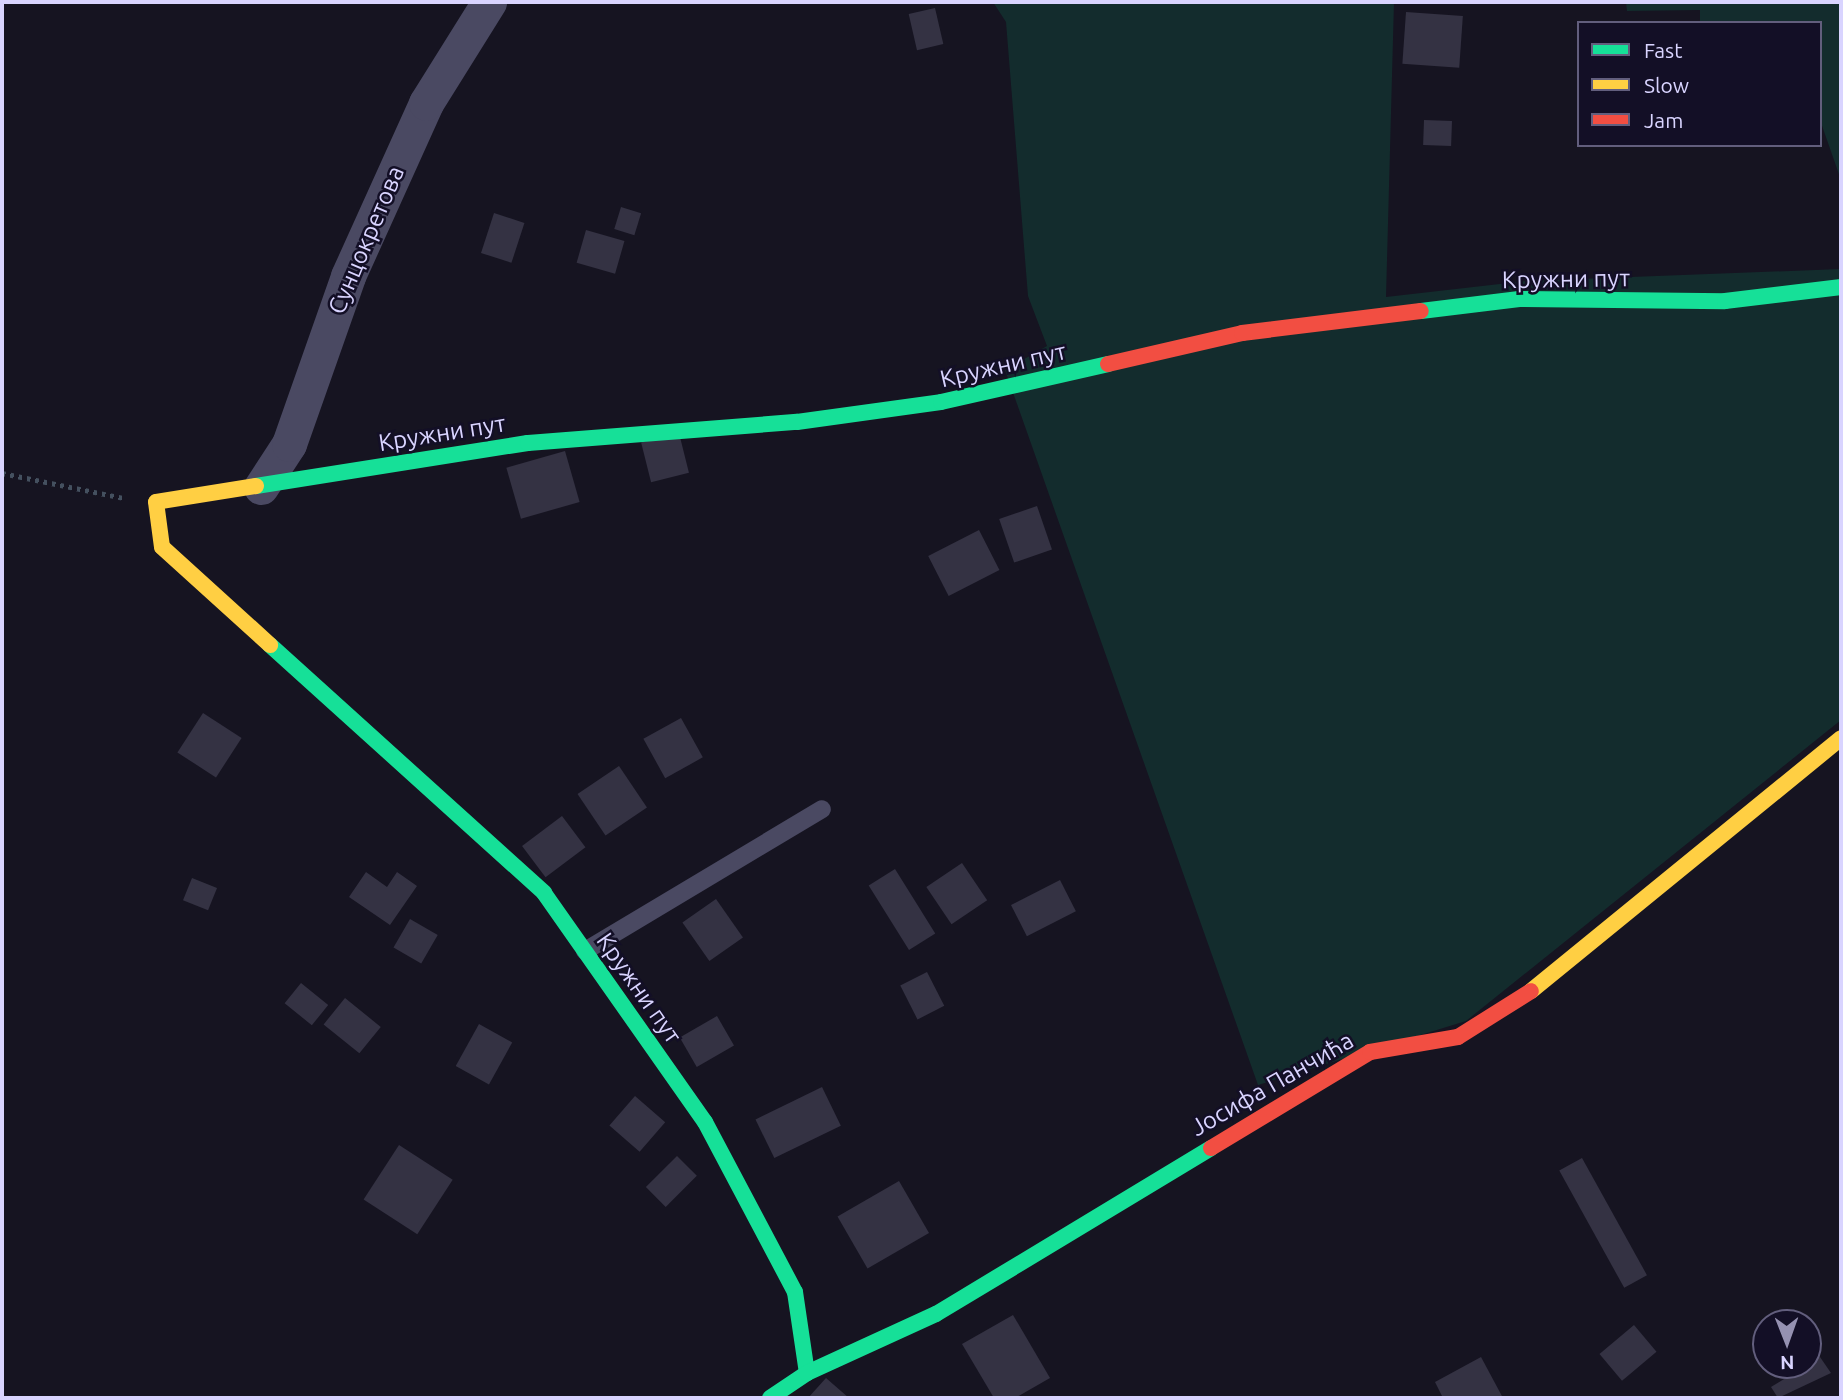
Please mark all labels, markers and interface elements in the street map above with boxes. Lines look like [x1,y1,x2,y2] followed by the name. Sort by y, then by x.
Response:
[1577,21,1822,147] legend
[1644,38,1682,62] text: Fast
[1644,73,1689,97] text: Slow
[1644,108,1683,132] text: Jam
[322,162,410,318] street label: Сунцокретова
[1502,263,1630,295] street label: Кружни пут
[937,337,1069,393] street label: Кружни пут
[376,409,508,457] street label: Кружни пут
[590,927,688,1049] street label: Кружни пут
[1186,1026,1358,1142] street label: Јосифа Панчића
[1752,1309,1822,1379] north arrow
[1780,1352,1795,1374] text: N

